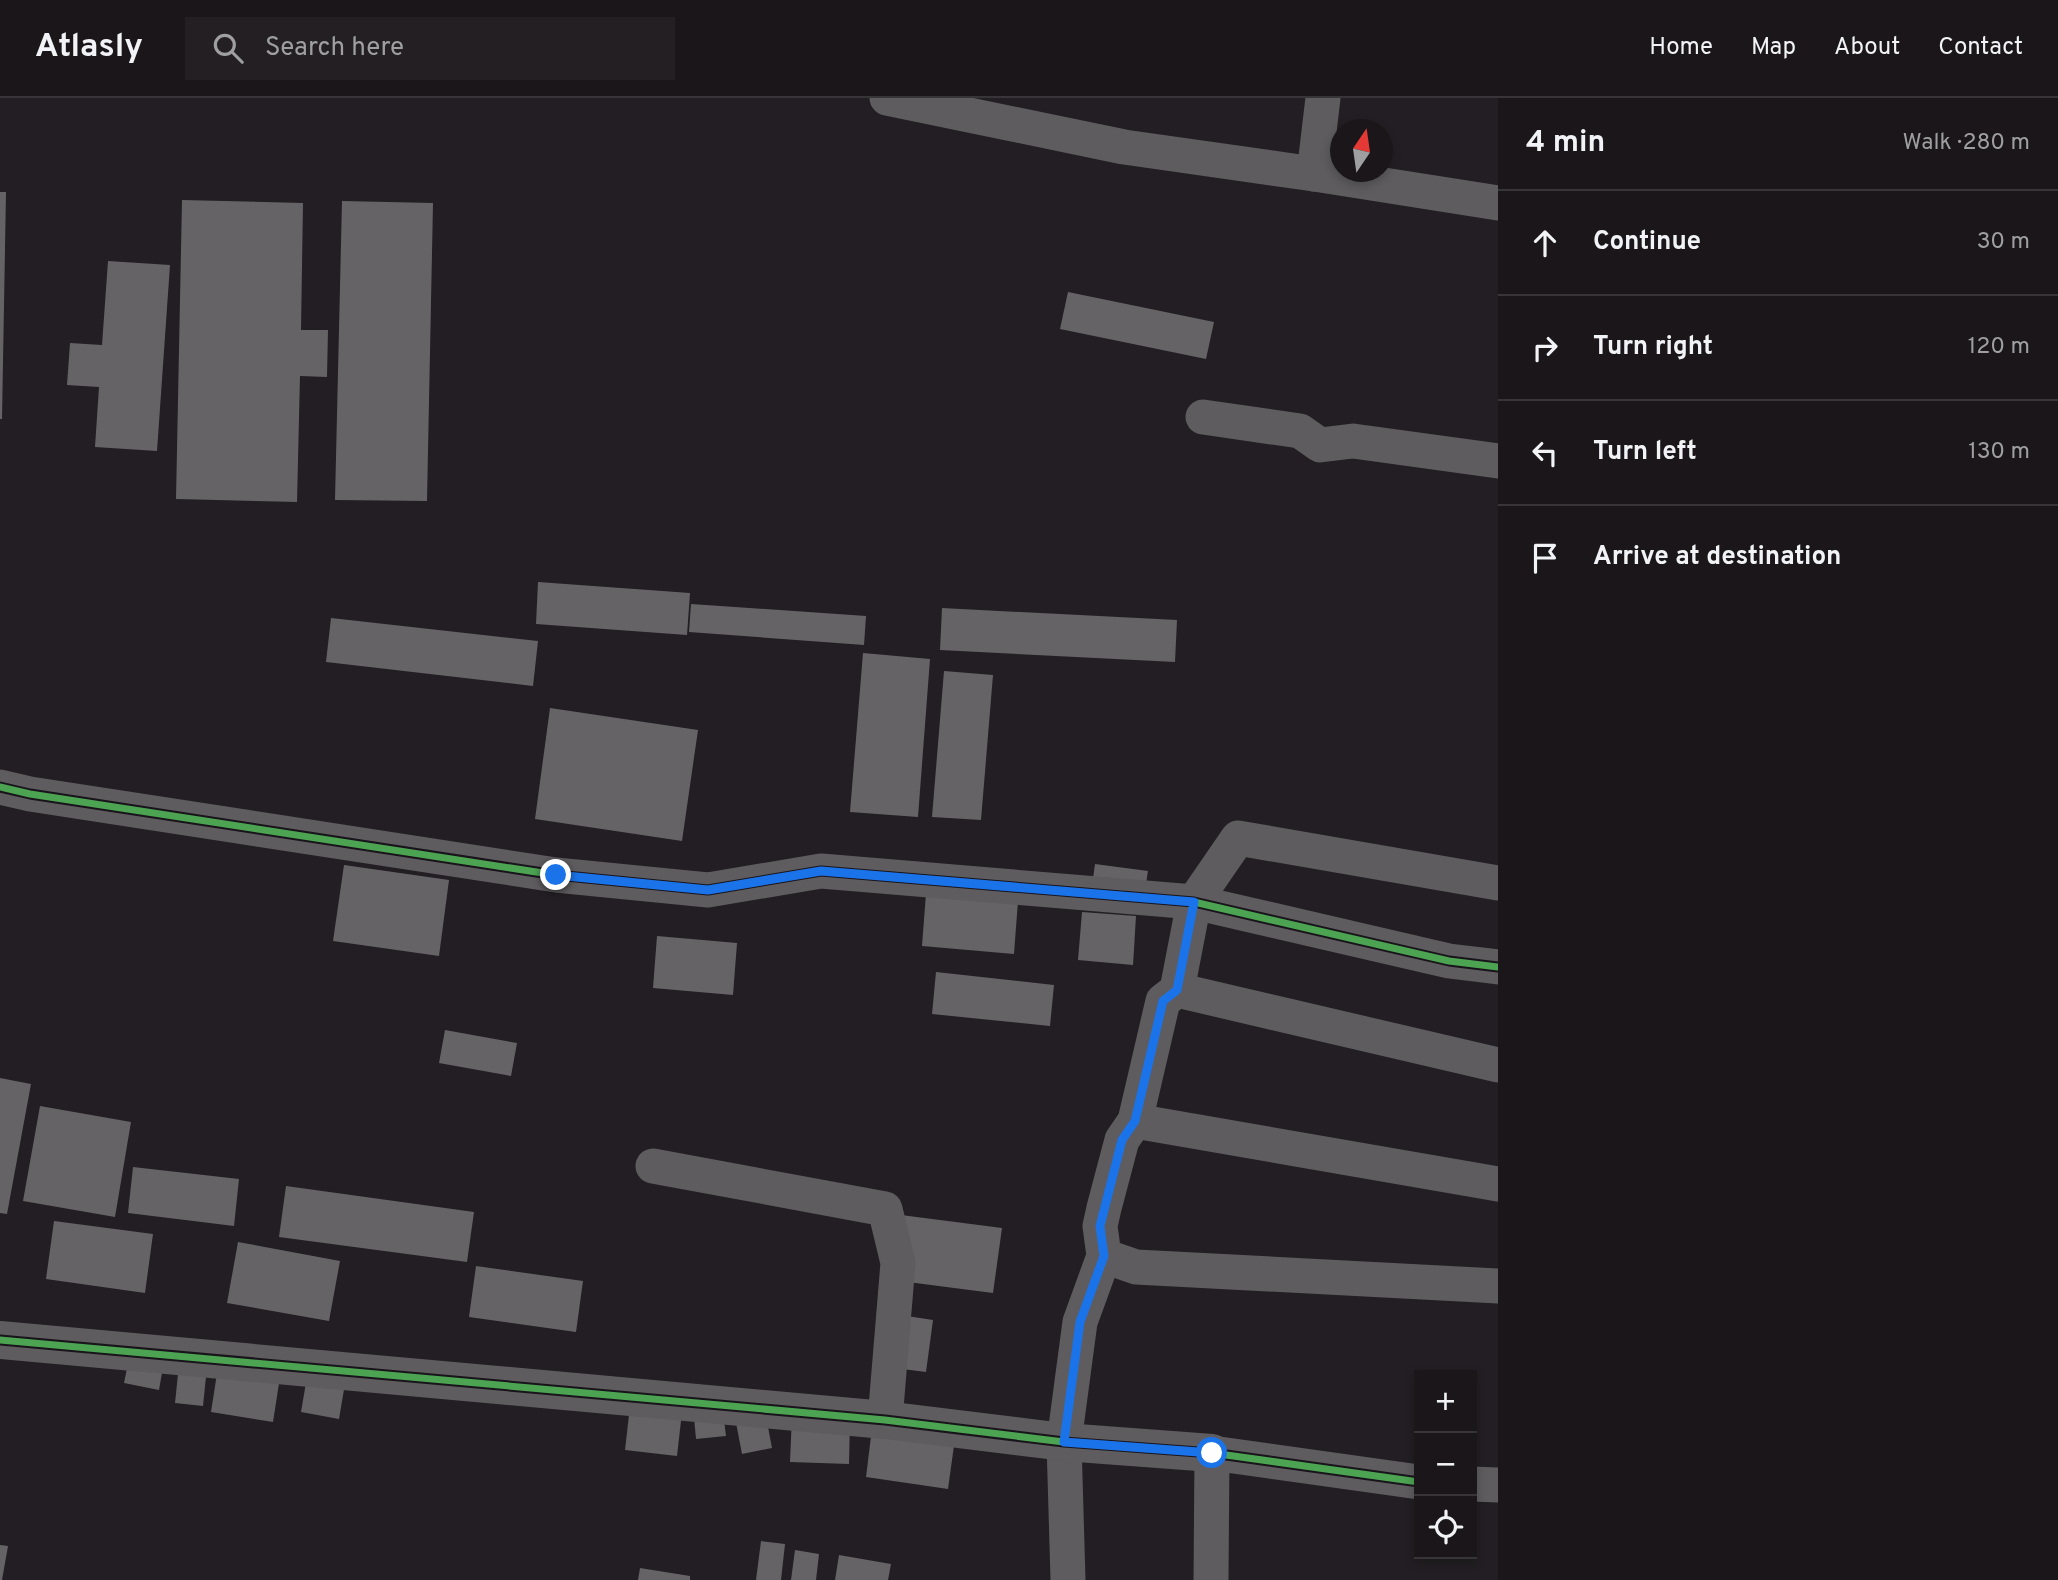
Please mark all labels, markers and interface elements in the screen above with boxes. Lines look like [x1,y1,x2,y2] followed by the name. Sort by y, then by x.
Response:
[185,17,675,80] search box
[35,27,143,69] text: Atlasly
[209,29,247,67] icon: search
[265,32,404,65] text: Search here
[1649,33,1713,63] text: Home
[1751,33,1796,63] text: Map
[1834,33,1900,63] text: About
[1938,33,2023,63] text: Contact
[1330,119,1393,182] north arrow
[1526,125,1605,162] text: 4 min
[1903,129,2030,158] text: Walk · 280 m
[1526,224,1564,262] icon: ahead
[1593,226,1701,259] text: Continue
[1977,228,2030,257] text: 30 m
[1526,329,1564,367] icon: right
[1593,331,1713,364] text: Turn right
[1968,333,2030,362] text: 120 m
[1526,434,1564,472] icon: left
[1593,436,1697,469] text: Turn left
[1968,438,2030,467] text: 130 m
[1526,539,1564,577] icon: arrive
[1593,541,1841,574] text: Arrive at destination
[540,859,571,890] route end
[1414,1370,1477,1559] map controls
[1414,1370,1477,1433] button: +
[1414,1433,1477,1496] button: −
[1196,1437,1227,1468] route start
[1414,1496,1477,1559] button: locate

